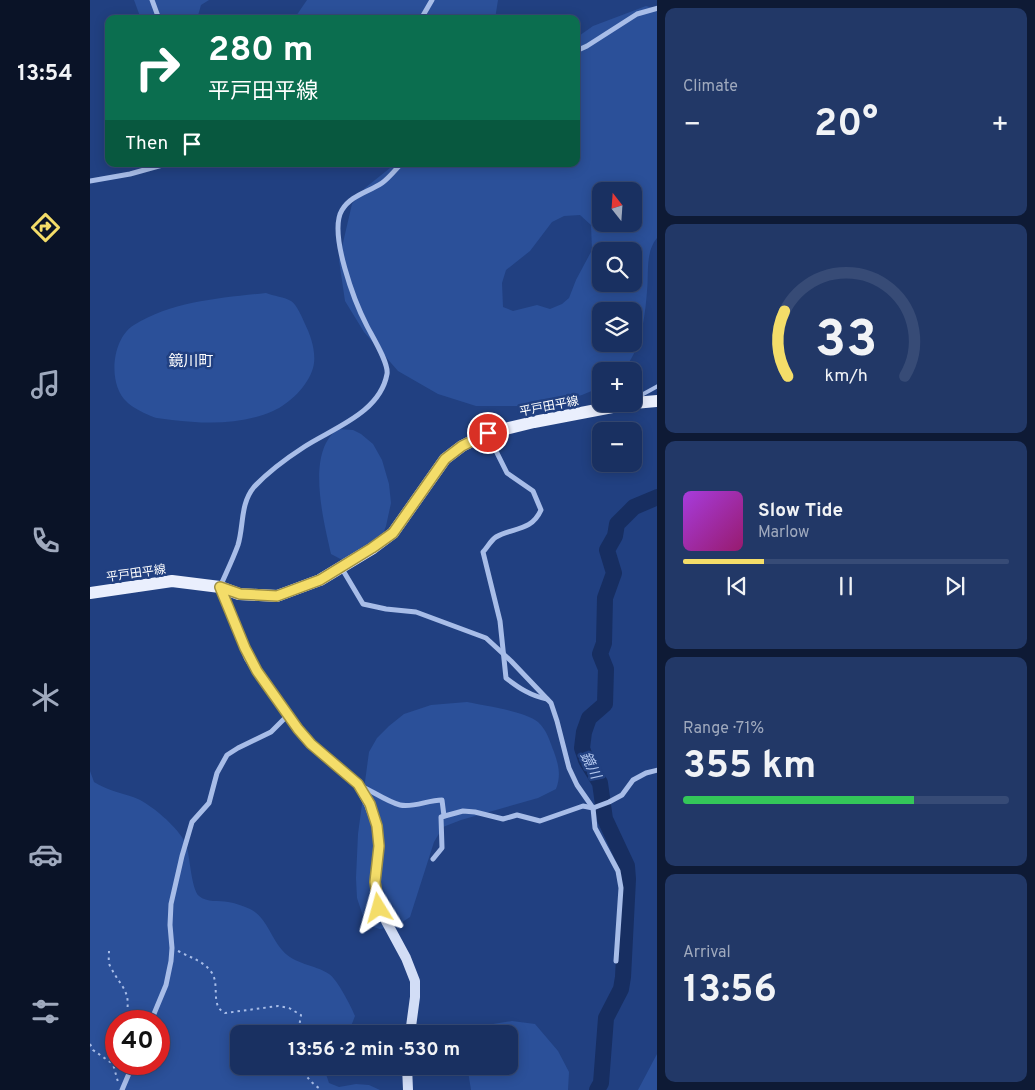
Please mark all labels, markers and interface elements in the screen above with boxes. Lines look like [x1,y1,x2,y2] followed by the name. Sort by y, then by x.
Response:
[208,29,313,73] text: 280 m
[125,35,190,100] icon: right
[17,61,73,88] text: 13:54
[683,77,738,97] text: Climate
[208,79,318,106] text: 平戸田平線
[814,101,878,150] text: 20°
[683,108,701,144] text: −
[991,108,1009,144] text: +
[178,130,206,158] icon: arrive
[125,132,168,156] text: Then
[592,182,642,232] north arrow
[592,182,642,472] map controls
[28,210,63,245] icon: directions
[592,242,642,292] button: search
[592,302,642,352] button: layers
[815,309,877,375] text: 33
[168,353,214,372] district label: 鏡川町
[592,362,642,412] button: +
[824,365,868,388] text: km/h
[28,367,63,402] icon: music
[518,393,580,421] street label: 平戸田平線
[467,412,509,454] pin
[474,419,502,447] icon: arrive
[592,422,642,472] button: −
[758,499,843,523] text: Slow Tide
[28,523,63,558] icon: phone
[758,523,810,543] text: Marlow
[105,562,167,586] street label: 平戸田平線
[723,572,751,600] icon: previous
[832,572,860,600] icon: pause
[941,572,969,600] icon: next
[28,680,63,715] icon: climate
[683,719,764,739] text: Range · 71%
[683,743,816,792] text: 355 km
[576,749,604,784] water label: 鏡川
[28,837,63,872] icon: car
[352,881,404,933] position arrow
[683,943,731,963] text: Arrival
[683,967,777,1016] text: 13:56
[28,994,63,1029] icon: filters
[105,1010,170,1075] speed limit sign: 40
[288,1038,460,1062] text: 13:56 · 2 min · 530 m

